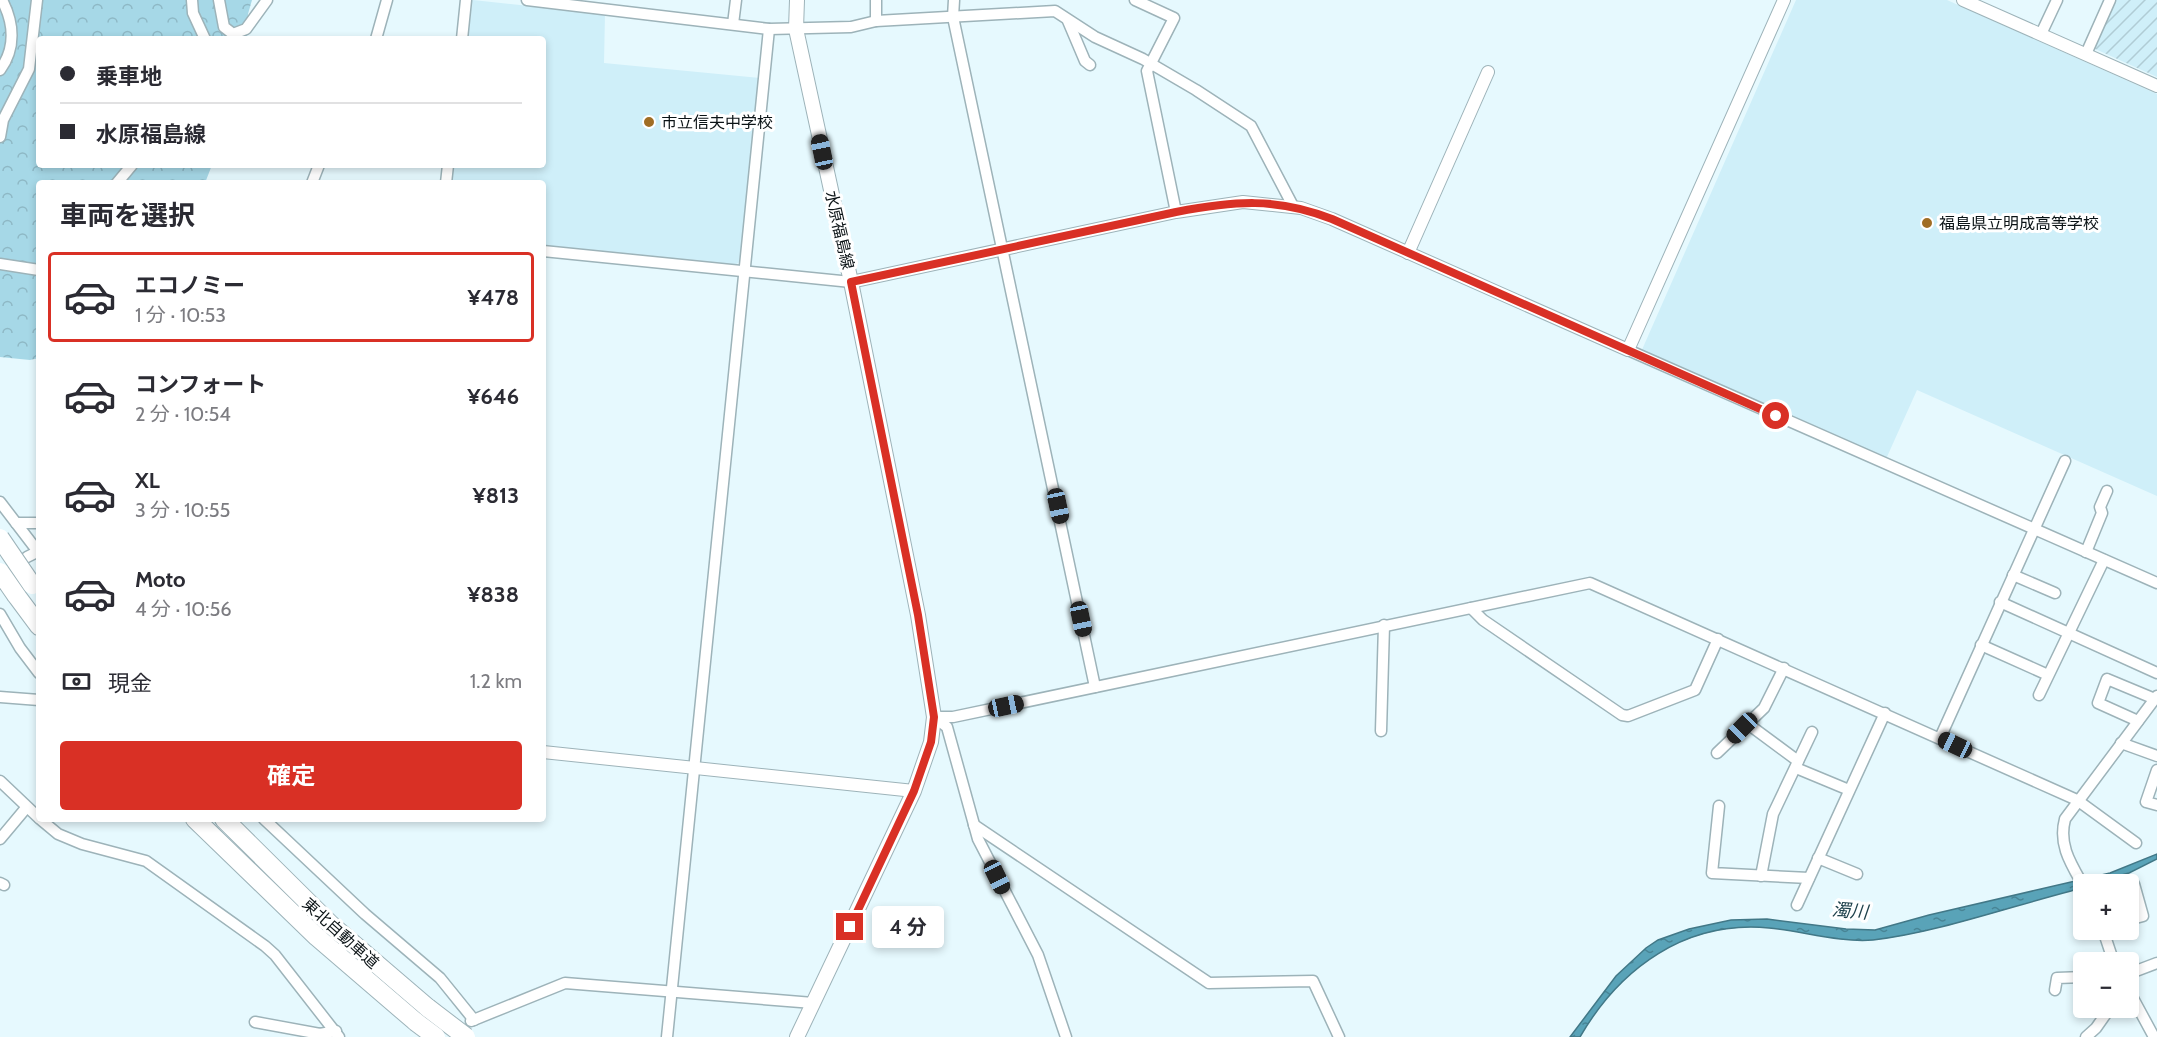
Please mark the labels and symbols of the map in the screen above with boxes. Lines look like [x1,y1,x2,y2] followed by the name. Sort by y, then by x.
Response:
[661,113,773,132] place label: 市立信夫中学校
[642,115,656,129] marker: 市立信夫中学校
[809,133,835,171] car
[821,189,858,271] street label: 水原福島線
[1939,214,2099,233] place label: 福島県立明成高等学校
[1920,216,1934,230] marker: 福島県立明成高等学校
[1762,402,1789,429] route start
[1045,487,1071,525] car
[1068,600,1094,638] car
[987,693,1025,719] car
[1723,709,1761,747] car
[1935,729,1975,761] car
[981,857,1013,897] car
[299,894,383,973] street label: 東北自動車道
[1831,898,1871,924] water label: 濁川
[871,906,943,948] callout: 4 分
[836,913,863,940] route end

